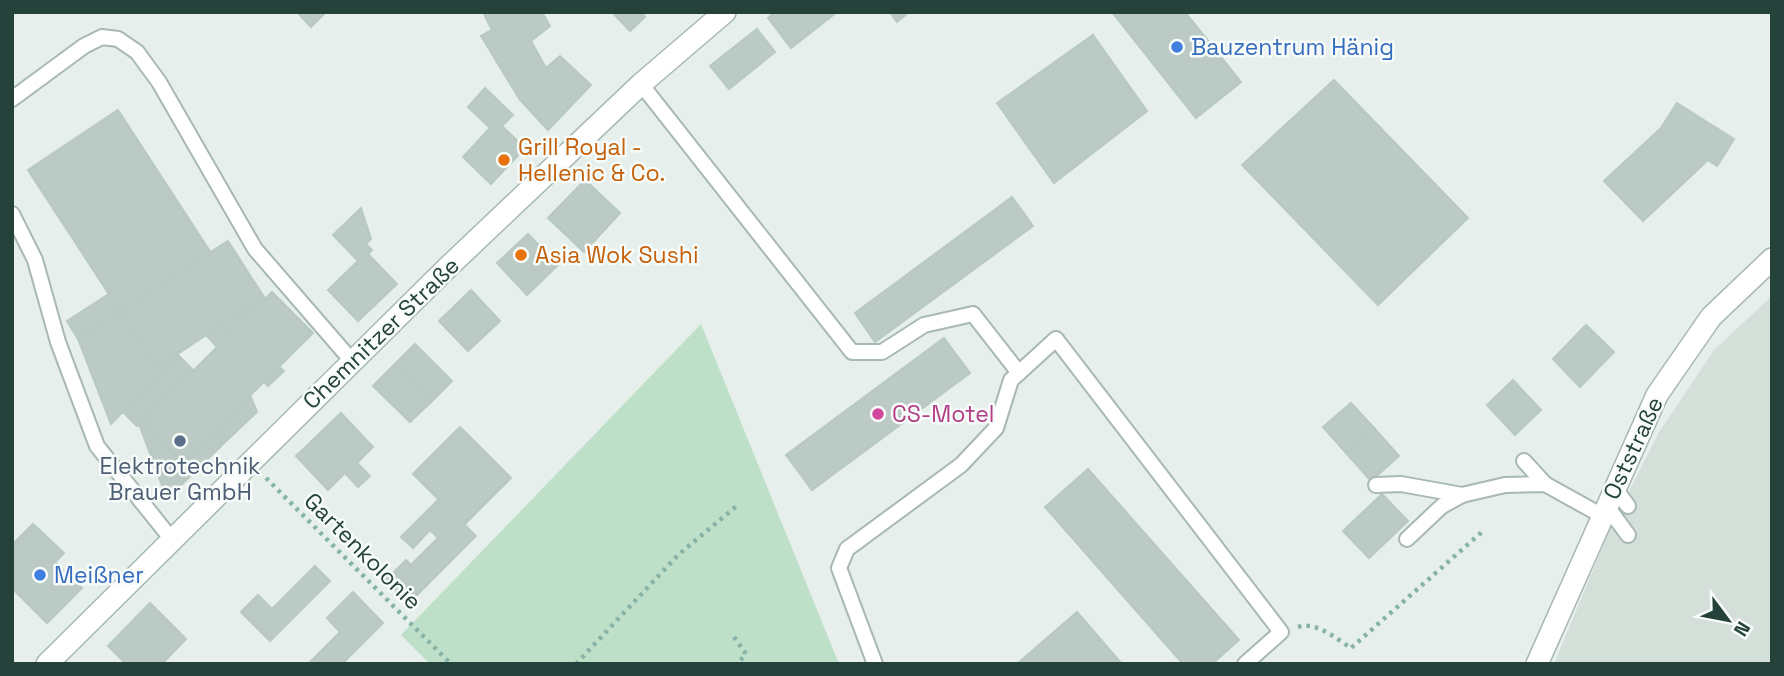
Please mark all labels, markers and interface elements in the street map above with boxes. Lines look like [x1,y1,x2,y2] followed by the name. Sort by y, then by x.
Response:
[1191,32,1394,62] place label: Bauzentrum Hänig
[1169,39,1185,55] marker: Bauzentrum Hänig
[518,132,665,188] place label: Grill Royal - Hellenic & Co.
[496,152,512,168] marker: Grill Royal - Hellenic & Co.
[535,240,699,270] place label: Asia Wok Sushi
[513,247,529,263] marker: Asia Wok Sushi
[296,250,466,416] street label: Chemnitzer Straße
[1596,392,1670,504] street label: Oststraße
[892,399,994,429] place label: CS-Motel
[870,406,886,422] marker: CS-Motel
[172,433,188,449] marker: Elektrotechnik Brauer GmbH
[100,451,260,507] place label: Elektrotechnik Brauer GmbH
[298,486,428,616] street label: Gartenkolonie
[54,560,144,590] place label: Meißner
[32,567,48,583] marker: Meißner
[1693,585,1763,655] north arrow
[1728,617,1756,641] text: N

